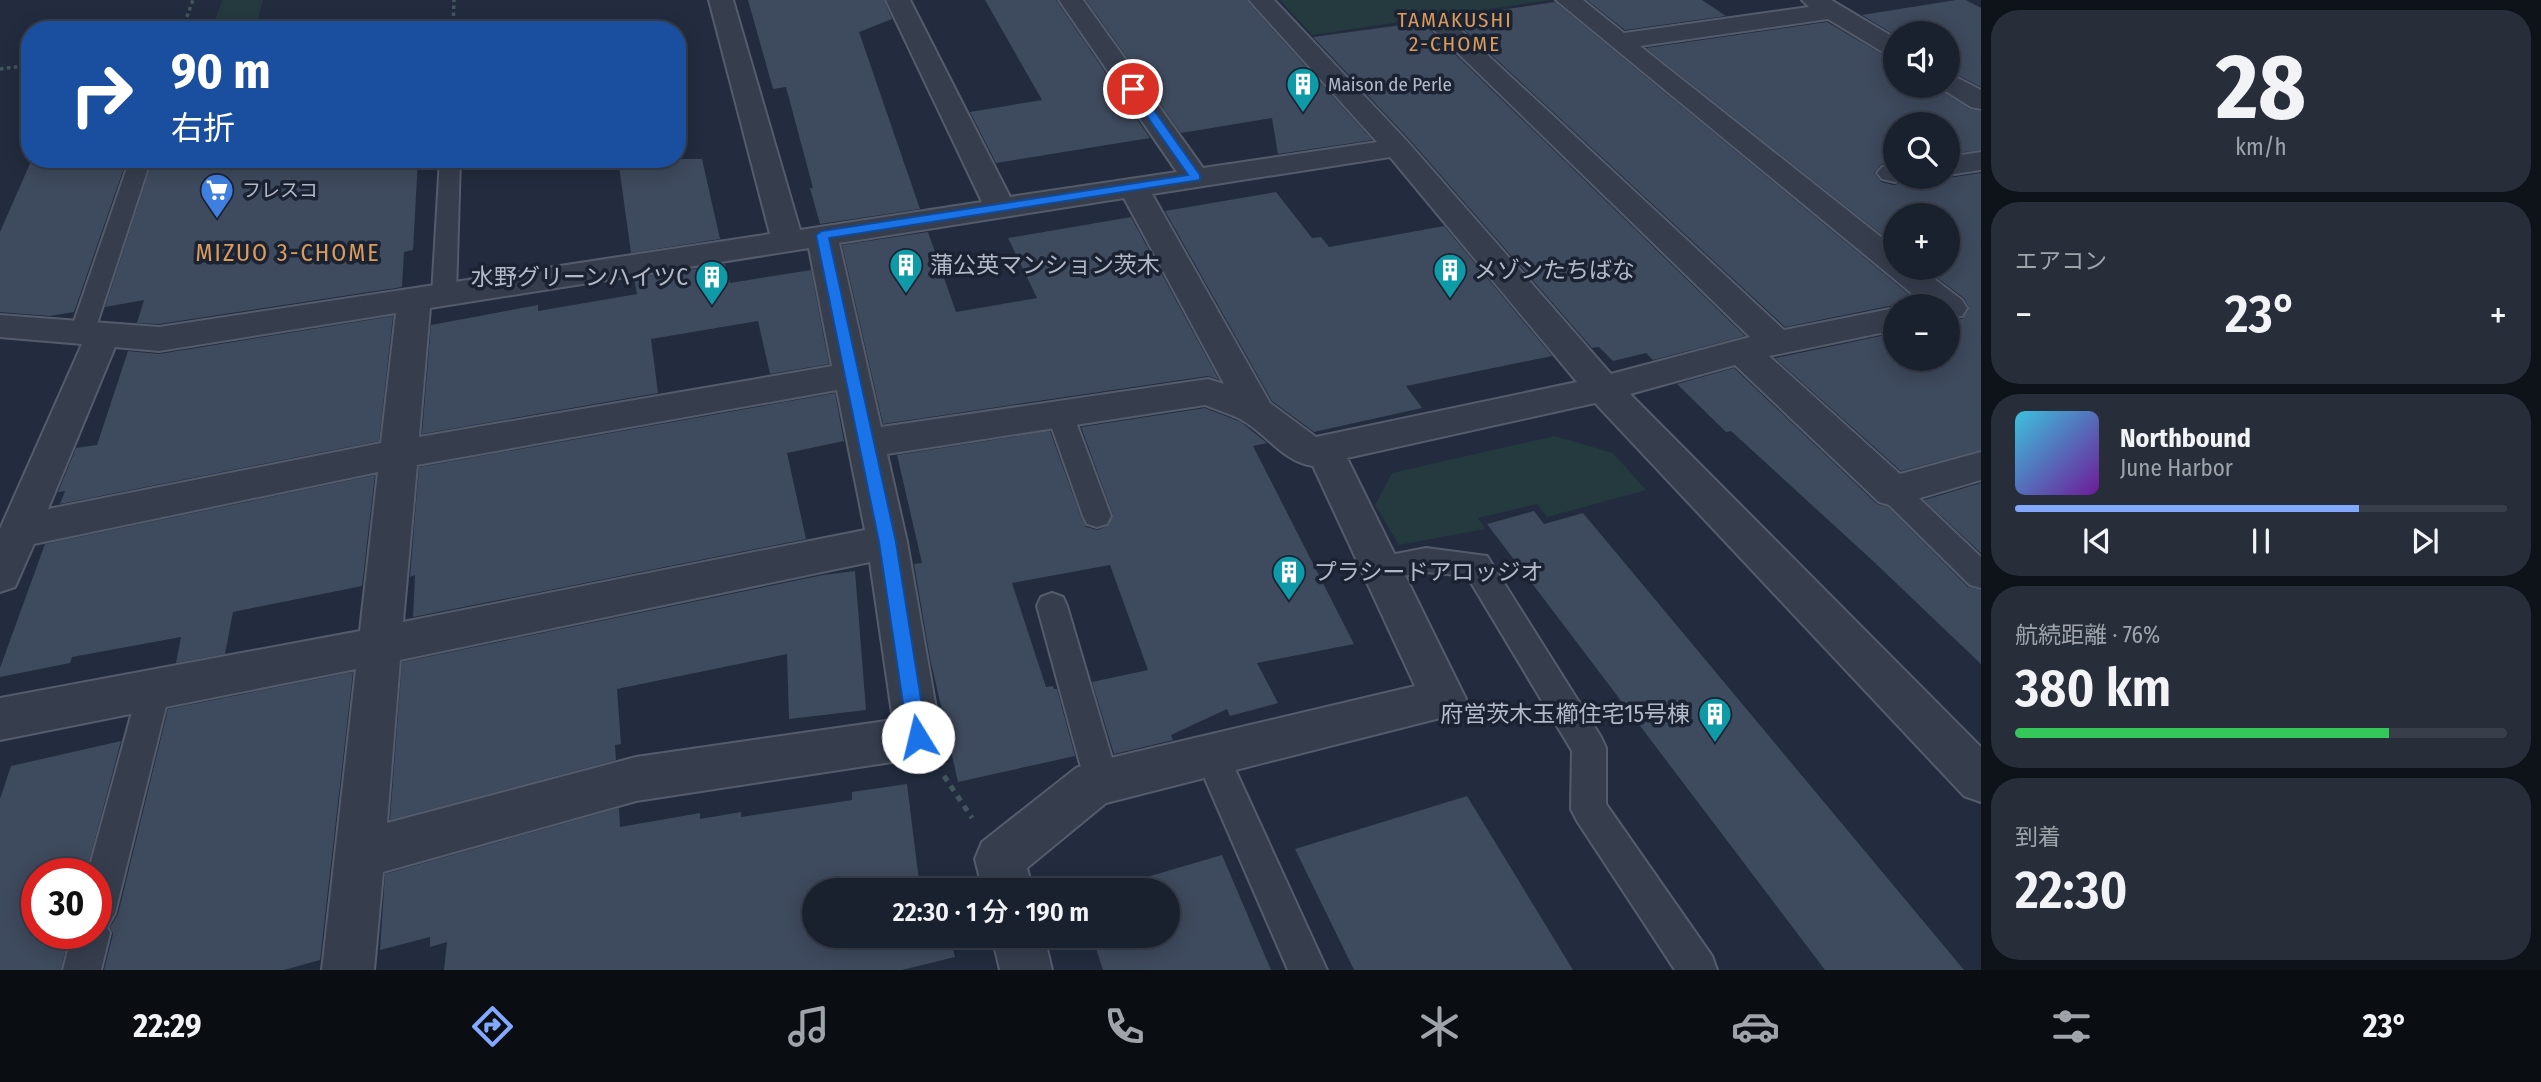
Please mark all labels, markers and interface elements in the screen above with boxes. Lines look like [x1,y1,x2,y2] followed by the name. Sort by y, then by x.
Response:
[1397,7,1513,57] district label: TAMAKUSHI 2-CHOME
[1883,21,1960,371] map controls
[1883,21,1960,98] button: sound
[2216,33,2306,142] text: 28
[171,42,271,101] text: 90 m
[56,49,147,140] icon: right
[1103,59,1163,119] pin
[1284,65,1322,114] building icon: Maison de Perle
[1114,70,1152,108] icon: arrive
[1328,73,1452,96] place label: Maison de Perle
[171,109,235,147] text: 右折
[1883,112,1960,189] button: search
[2235,133,2287,161] text: km/h
[198,171,236,220] supermarket icon: フレスコ
[242,179,318,202] place label: フレスコ
[1883,203,1960,280] button: +
[196,239,380,267] district label: MIZUO 3-CHOME
[887,246,925,295] building icon: 蒲公英マンション茨木
[2015,247,2107,275] text: エアコン
[930,251,1160,279] place label: 蒲公英マンション茨木
[1431,251,1469,300] building icon: メゾンたちばな
[1474,256,1635,284] place label: メゾンたちばな
[693,258,731,307] building icon: 水野グリーンハイツC
[471,263,688,291] place label: 水野グリーンハイツC
[2225,283,2297,346] text: 23°
[2015,292,2032,338] text: −
[2490,292,2507,338] text: +
[1883,294,1960,371] button: −
[2120,423,2251,454] text: Northbound
[2120,454,2233,482] text: June Harbor
[2078,522,2116,560] icon: previous
[2242,522,2280,560] icon: pause
[2406,522,2444,560] icon: next
[1270,553,1308,602] building icon: プラシードアロッジオ
[1314,558,1544,586] place label: プラシードアロッジオ
[2015,621,2160,649] text: 航続距離 · 76%
[2015,657,2171,720] text: 380 km
[1696,695,1734,744] building icon: 府営茨木玉櫛住宅15号棟
[881,700,955,774] position arrow
[1440,700,1690,728] place label: 府営茨木玉櫛住宅15号棟
[2015,823,2061,851] text: 到着
[21,858,112,949] speed limit sign: 30
[2015,859,2128,922] text: 22:30
[893,897,1089,928] text: 22:30 · 1 分 · 190 m
[468,1002,517,1051] icon: directions
[784,1002,833,1051] icon: music
[1100,1002,1149,1051] icon: phone
[1415,1002,1464,1051] icon: climate
[1731,1002,1780,1051] icon: car
[2047,1002,2096,1051] icon: filters
[133,1007,202,1045] text: 22:29
[2363,1007,2408,1045] text: 23°

